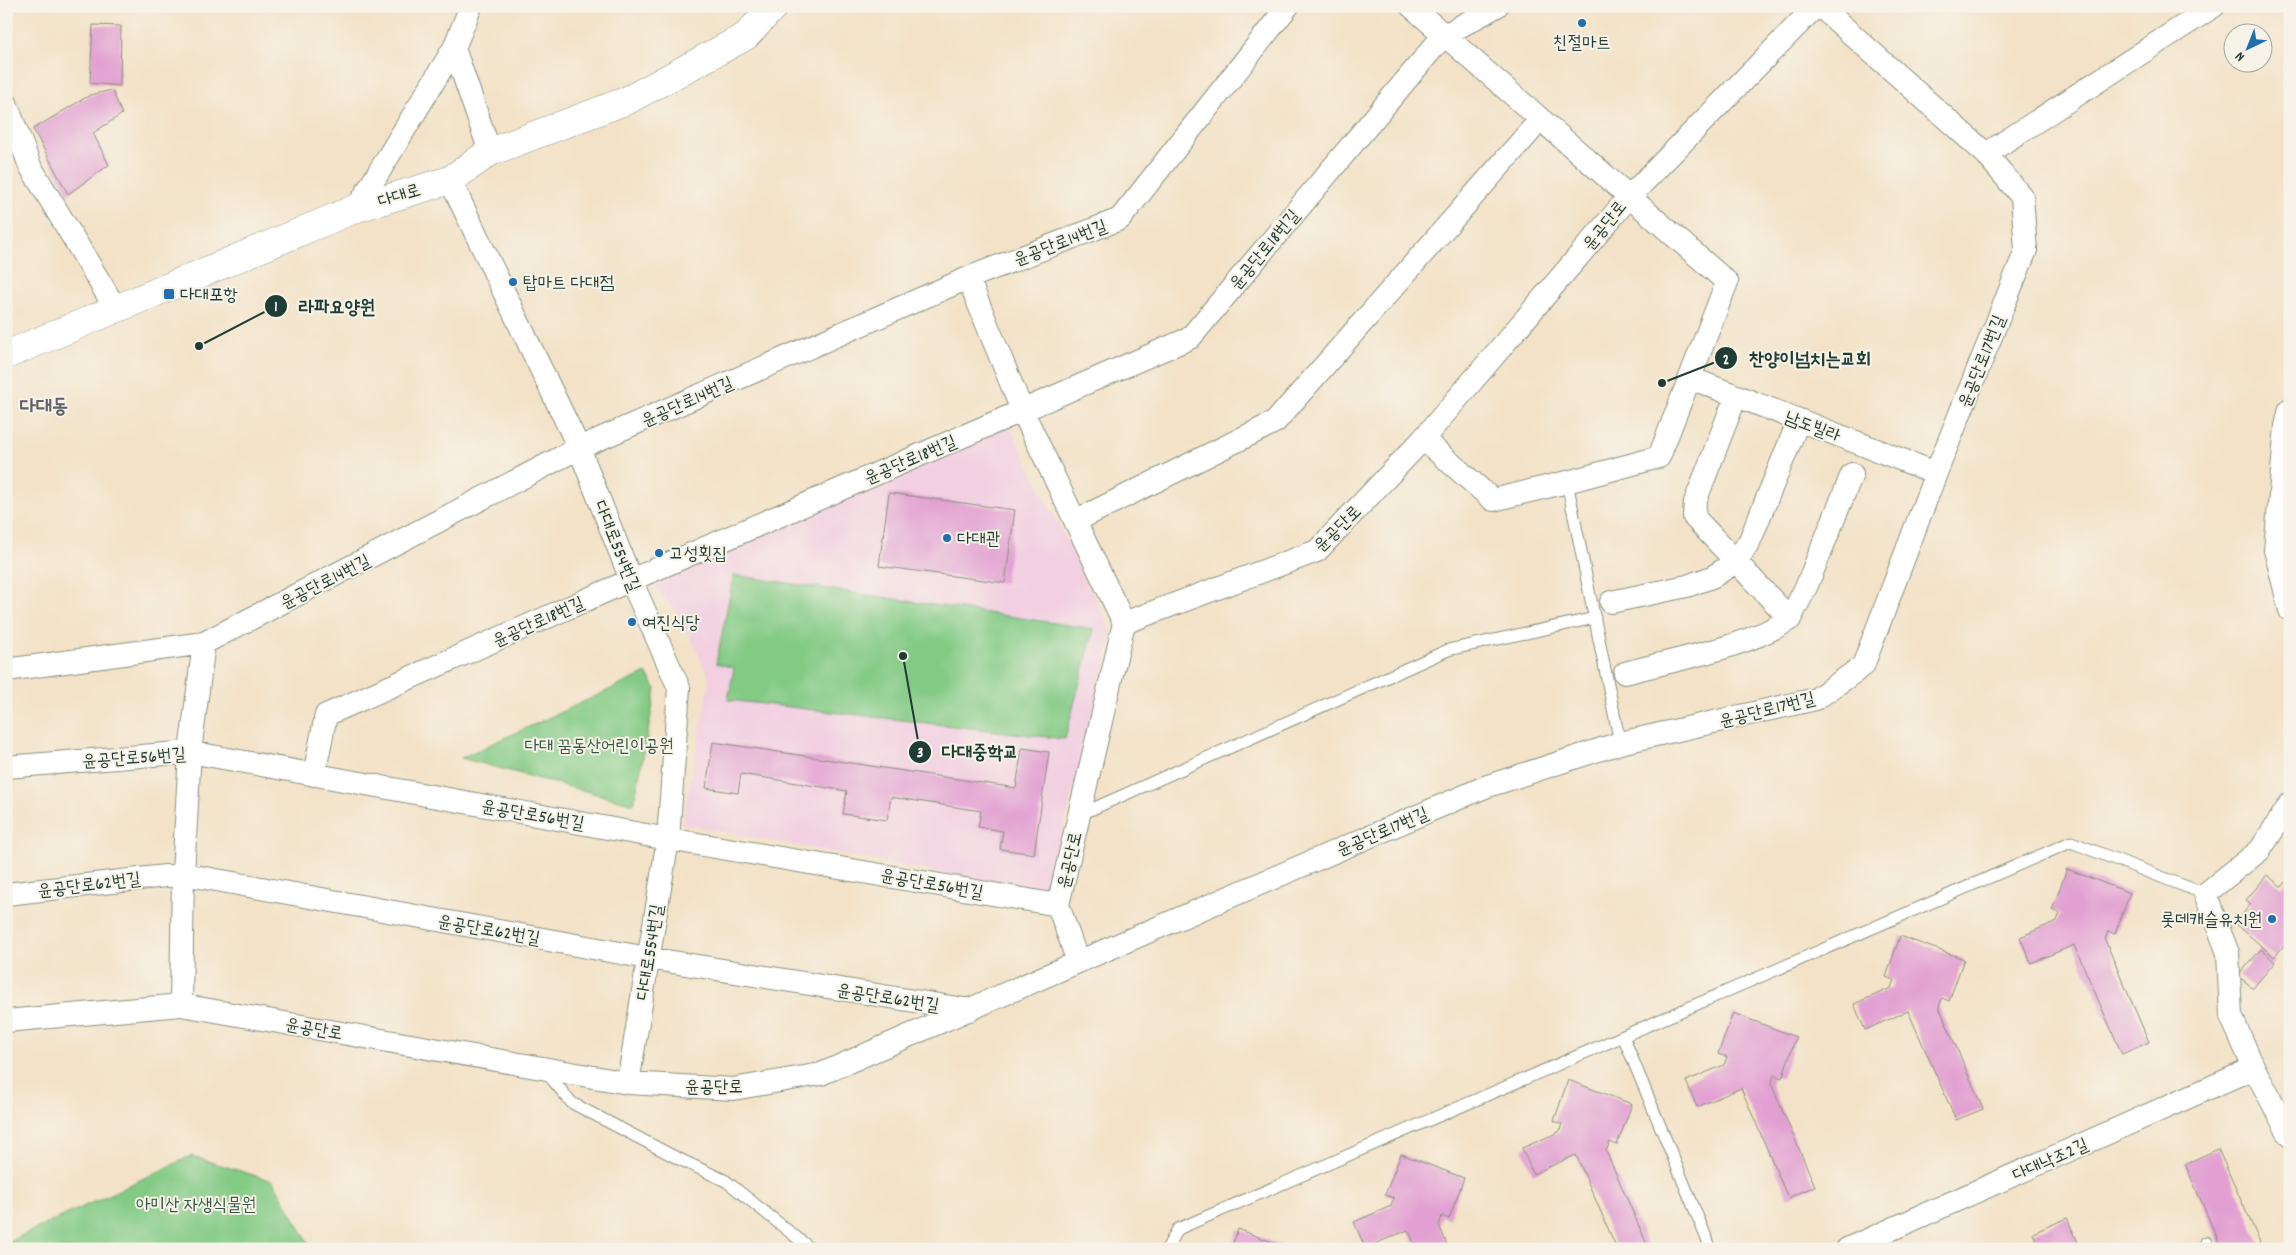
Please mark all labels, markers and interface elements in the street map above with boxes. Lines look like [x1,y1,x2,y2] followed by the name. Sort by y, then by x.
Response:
[1576,17,1588,29] marker: 친절마트
[2224,22,2274,72] north arrow
[1553,32,1611,57] place label: 친절마트
[2231,46,2250,66] text: N
[375,179,424,216] street label: 다대로
[1578,196,1634,257] street label: 윤공단로
[1225,205,1307,296] street label: 윤공단로18번길
[1011,215,1112,274] street label: 윤공단로14번길
[523,272,615,297] place label: 탑마트 다대점
[507,276,519,288] marker: 탑마트 다대점
[180,284,238,309] place label: 다대포항
[162,287,176,301] marker: 다대포항
[264,289,385,323] callout: 라파요양원
[299,296,375,323] text: 라파요양원
[274,297,278,319] text: 1
[1953,311,2013,412] street label: 윤공단로17번길
[1714,341,1881,375] callout: 찬양이넘치는교회
[1749,348,1871,375] text: 찬양이넘치는교회
[1723,350,1729,372] text: 2
[638,372,738,435] street label: 윤공단로14번길
[20,394,68,422] district label: 다대동
[1781,406,1844,451] street label: 남도빌라
[861,430,961,492] street label: 윤공단로18번길
[586,497,646,597] street label: 다대로554번길
[1309,501,1368,559] street label: 윤공단로
[957,528,1000,553] place label: 다대관
[941,532,953,544] marker: 다대관
[669,543,727,568] place label: 고성횟집
[653,547,665,559] marker: 고성횟집
[277,550,376,617] street label: 윤공단로14번길
[489,592,589,655] street label: 윤공단로18번길
[642,612,700,637] place label: 여진식당
[626,616,638,628] marker: 여진식당
[1717,687,1819,735] street label: 윤공단로17번길
[525,735,673,760] park label: 다대 꿈동산어린이공원
[907,735,1029,769] callout: 다대중학교
[942,741,1018,768] text: 다대중학교
[81,743,187,776] street label: 윤공단로56번길
[917,743,924,765] text: 3
[479,795,586,838] street label: 윤공단로56번길
[1333,802,1433,864] street label: 윤공단로17번길
[1053,830,1090,892] street label: 윤공단로
[878,864,985,907] street label: 윤공단로56번길
[36,868,143,905] street label: 윤공단로62번길
[632,902,671,1002] street label: 다대로554번길
[2161,909,2262,934] place label: 롯데캐슬유치원
[435,910,542,953] street label: 윤공단로62번길
[2266,913,2278,925] marker: 롯데캐슬유치원
[834,979,941,1020] street label: 윤공단로62번길
[283,1013,344,1048] street label: 윤공단로
[685,1076,743,1101] street label: 윤공단로
[2009,1133,2093,1189] street label: 다대낙조2길
[136,1194,256,1219] park label: 아미산 자생식물원

